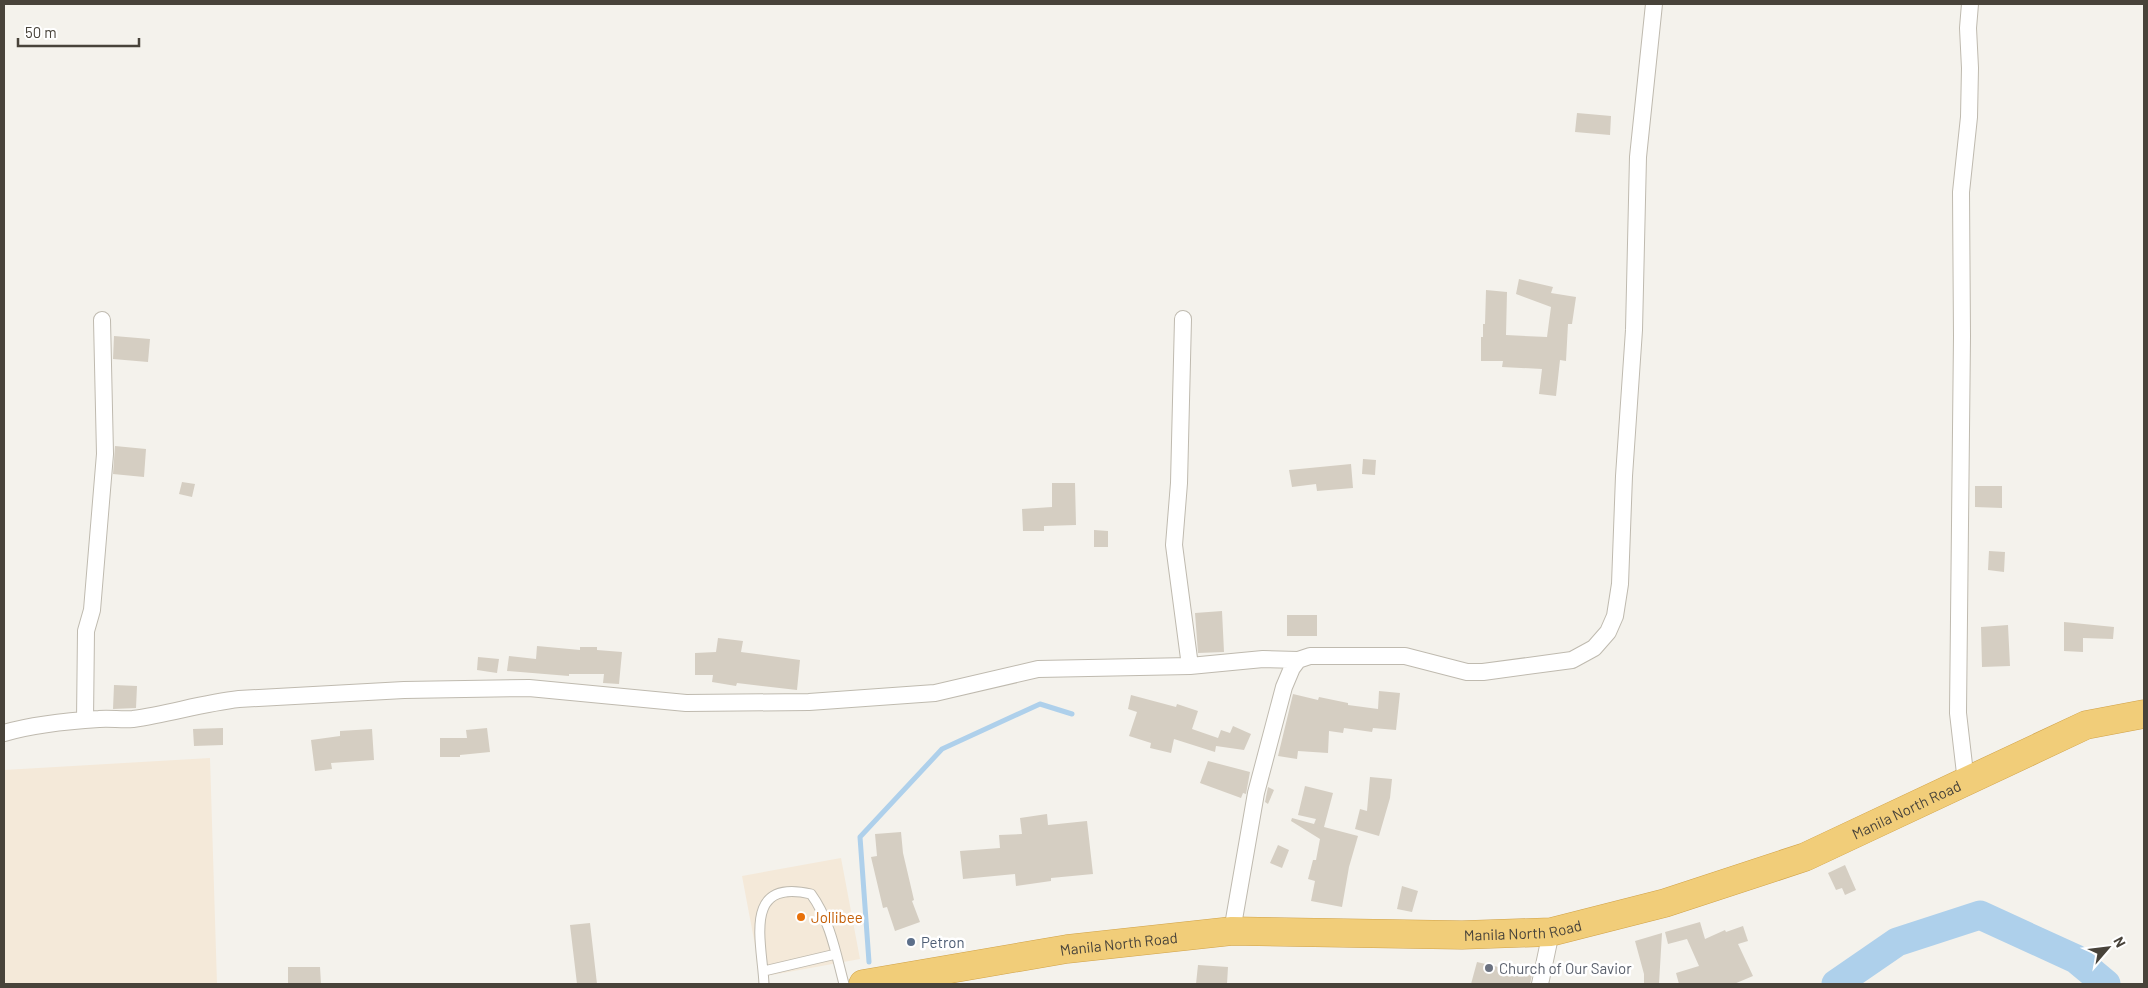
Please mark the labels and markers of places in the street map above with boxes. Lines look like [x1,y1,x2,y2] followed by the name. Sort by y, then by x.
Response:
[811,908,863,926] place label: Jollibee
[795,911,807,923] marker: Jollibee
[921,933,965,951] place label: Petron
[905,936,917,948] marker: Petron
[1499,959,1632,977] place label: Church of Our Savior
[1483,962,1495,974] marker: Church of Our Savior

